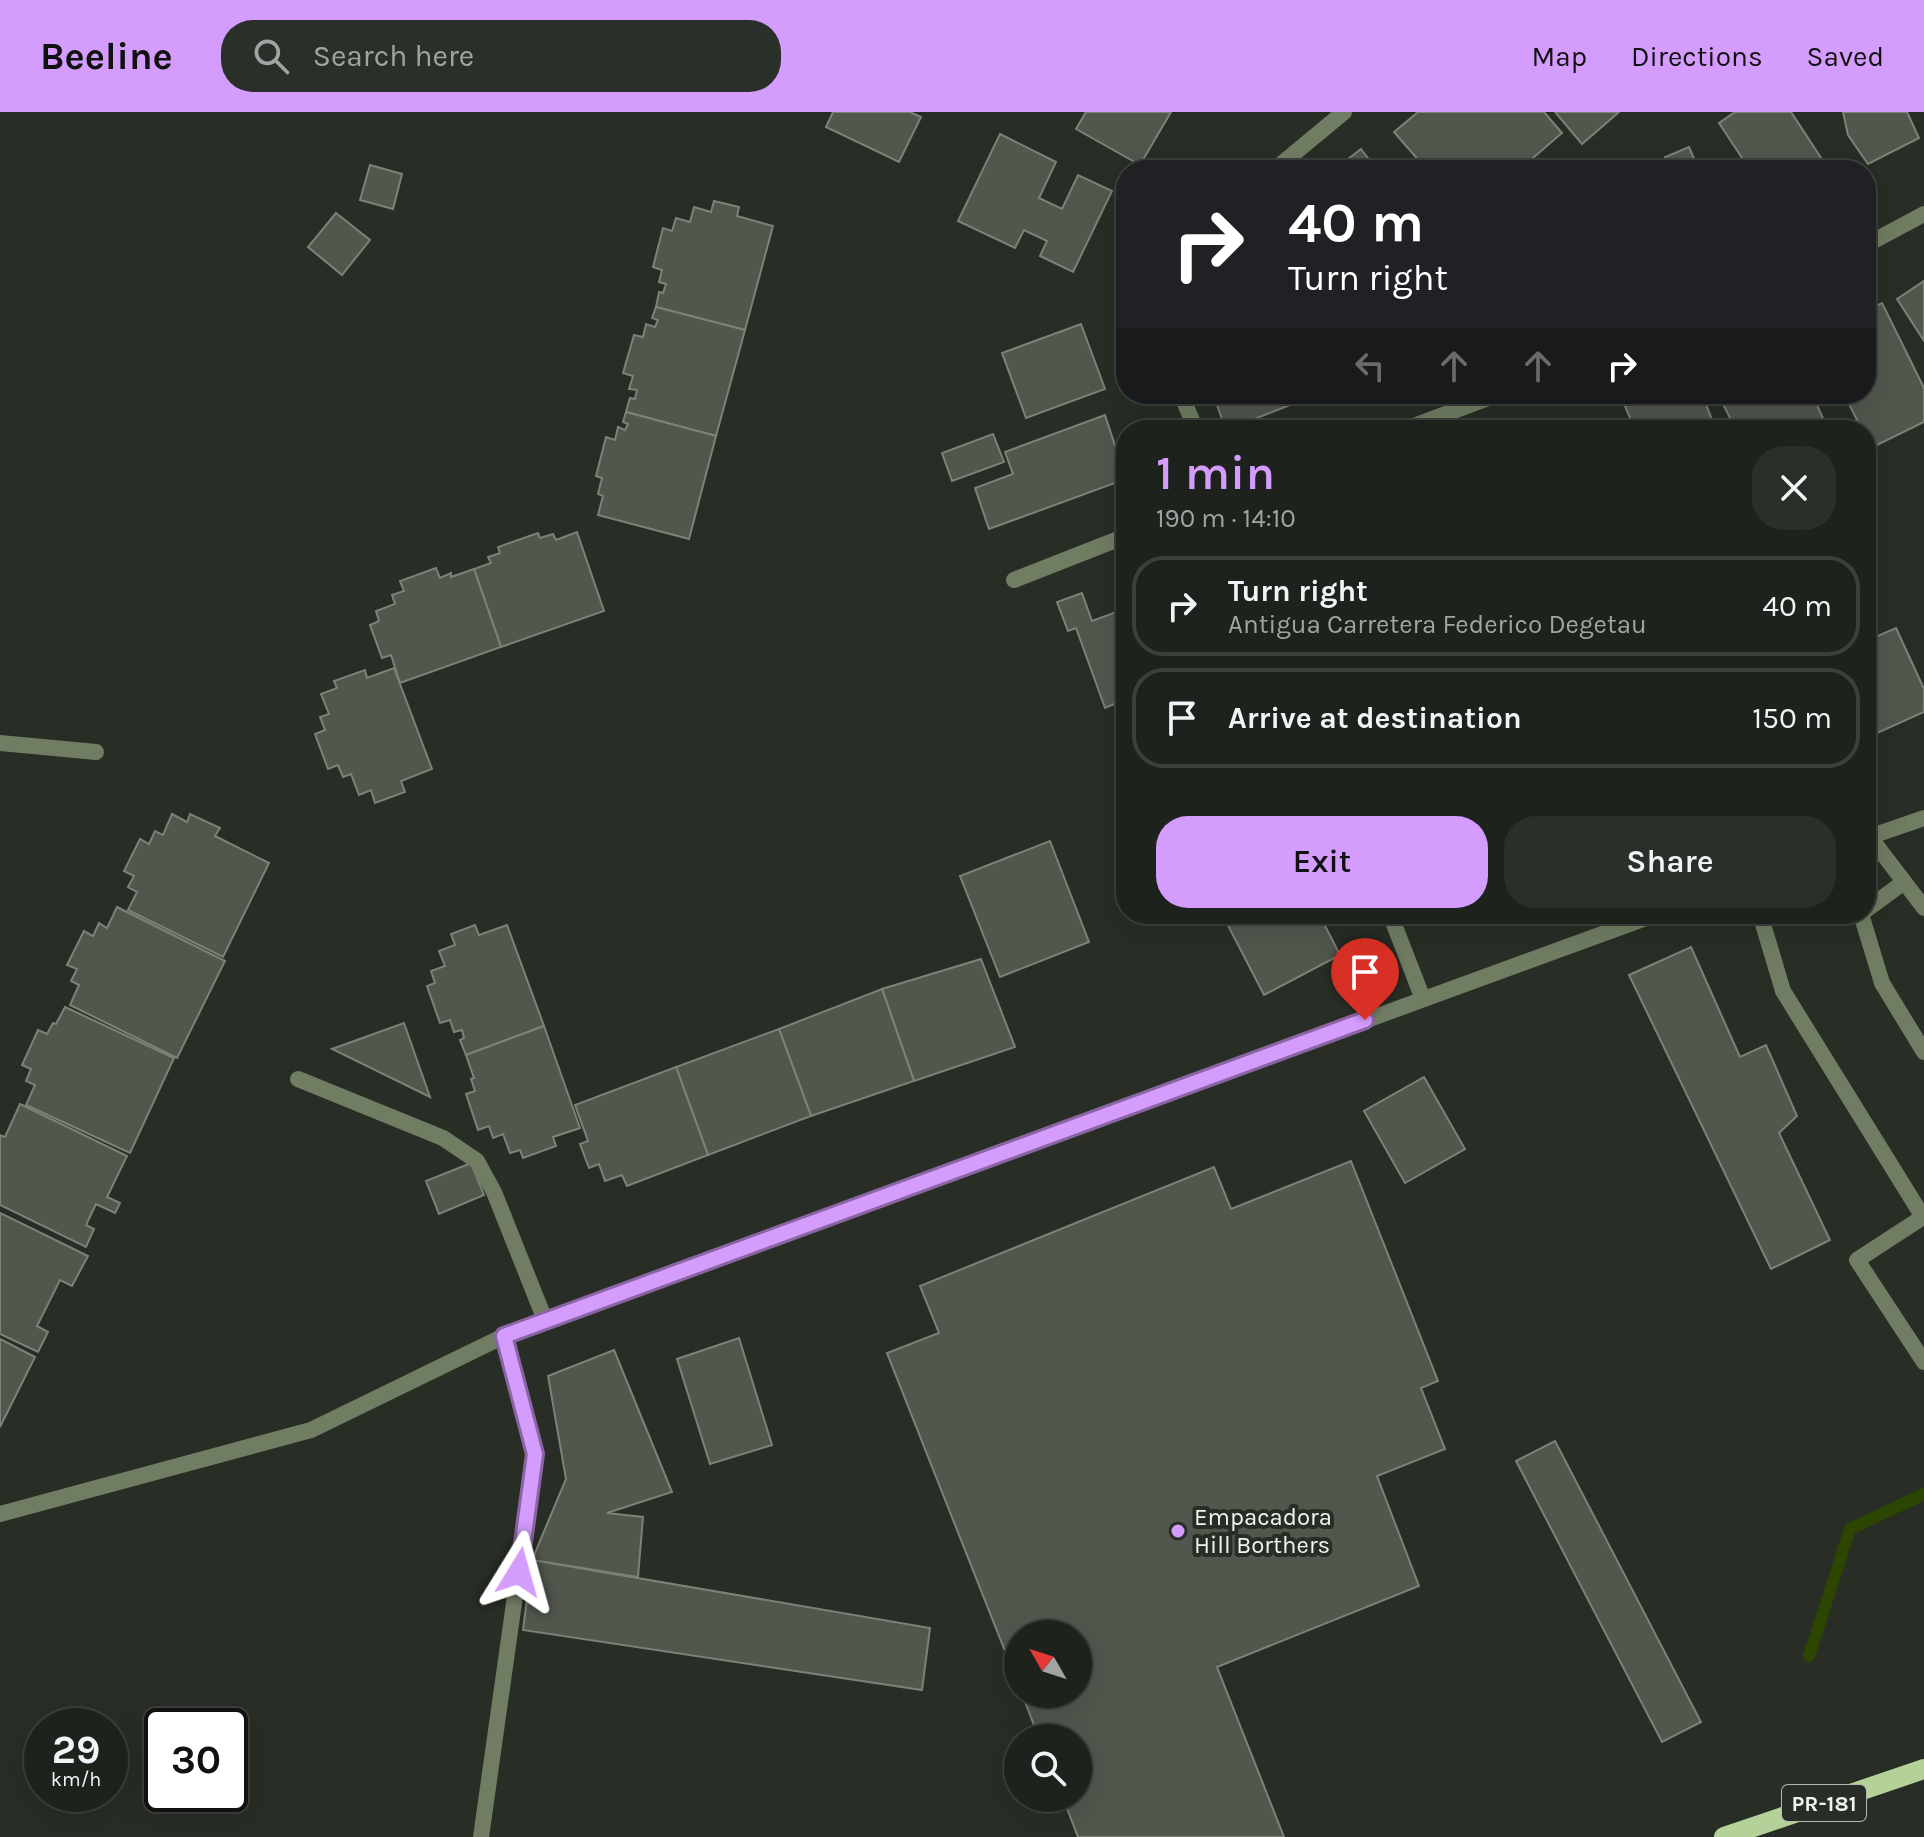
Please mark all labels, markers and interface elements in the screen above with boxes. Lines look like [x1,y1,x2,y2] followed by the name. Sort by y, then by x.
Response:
[221,20,781,92] search box
[40,34,173,79] text: Beeline
[249,34,293,78] icon: search
[313,38,474,74] text: Search here
[1532,40,1587,73] text: Map
[1631,40,1763,73] text: Directions
[1807,40,1884,73] text: Saved
[1288,190,1424,255] text: 40 m
[1156,192,1260,296] icon: right
[1288,257,1448,299] text: Turn right
[1348,344,1392,388] icon: left
[1432,344,1476,388] icon: ahead
[1516,344,1560,388] icon: ahead
[1600,344,1644,388] icon: right
[1156,445,1275,501] text: 1 min
[1752,446,1836,530] button: close
[1156,503,1296,534] text: 190 m · 14:10
[1228,573,1368,609] text: Turn right
[1160,584,1204,628] icon: right
[1762,588,1832,624] text: 40 m
[1228,609,1647,640] text: Antigua Carretera Federico Degetau
[1160,696,1204,740] icon: arrive
[1228,700,1522,736] text: Arrive at destination
[1752,700,1832,736] text: 150 m
[1156,816,1488,908] button: Exit
[1504,816,1836,908] button: Share
[1331,938,1399,1020] pin
[1343,950,1387,994] icon: arrive
[1194,1503,1332,1559] place label: Empacadora Hill Borthers
[1169,1522,1187,1540] marker: Empacadora Hill Borthers
[477,1530,561,1614] position arrow
[1004,1620,1092,1708] north arrow
[1004,1620,1092,1812] map controls
[144,1708,248,1812] speed limit sign: 30
[1004,1724,1092,1812] button: search
[52,1726,100,1773] text: 29
[51,1768,101,1791] text: km/h
[1782,1785,1866,1821] road number: PR-181

